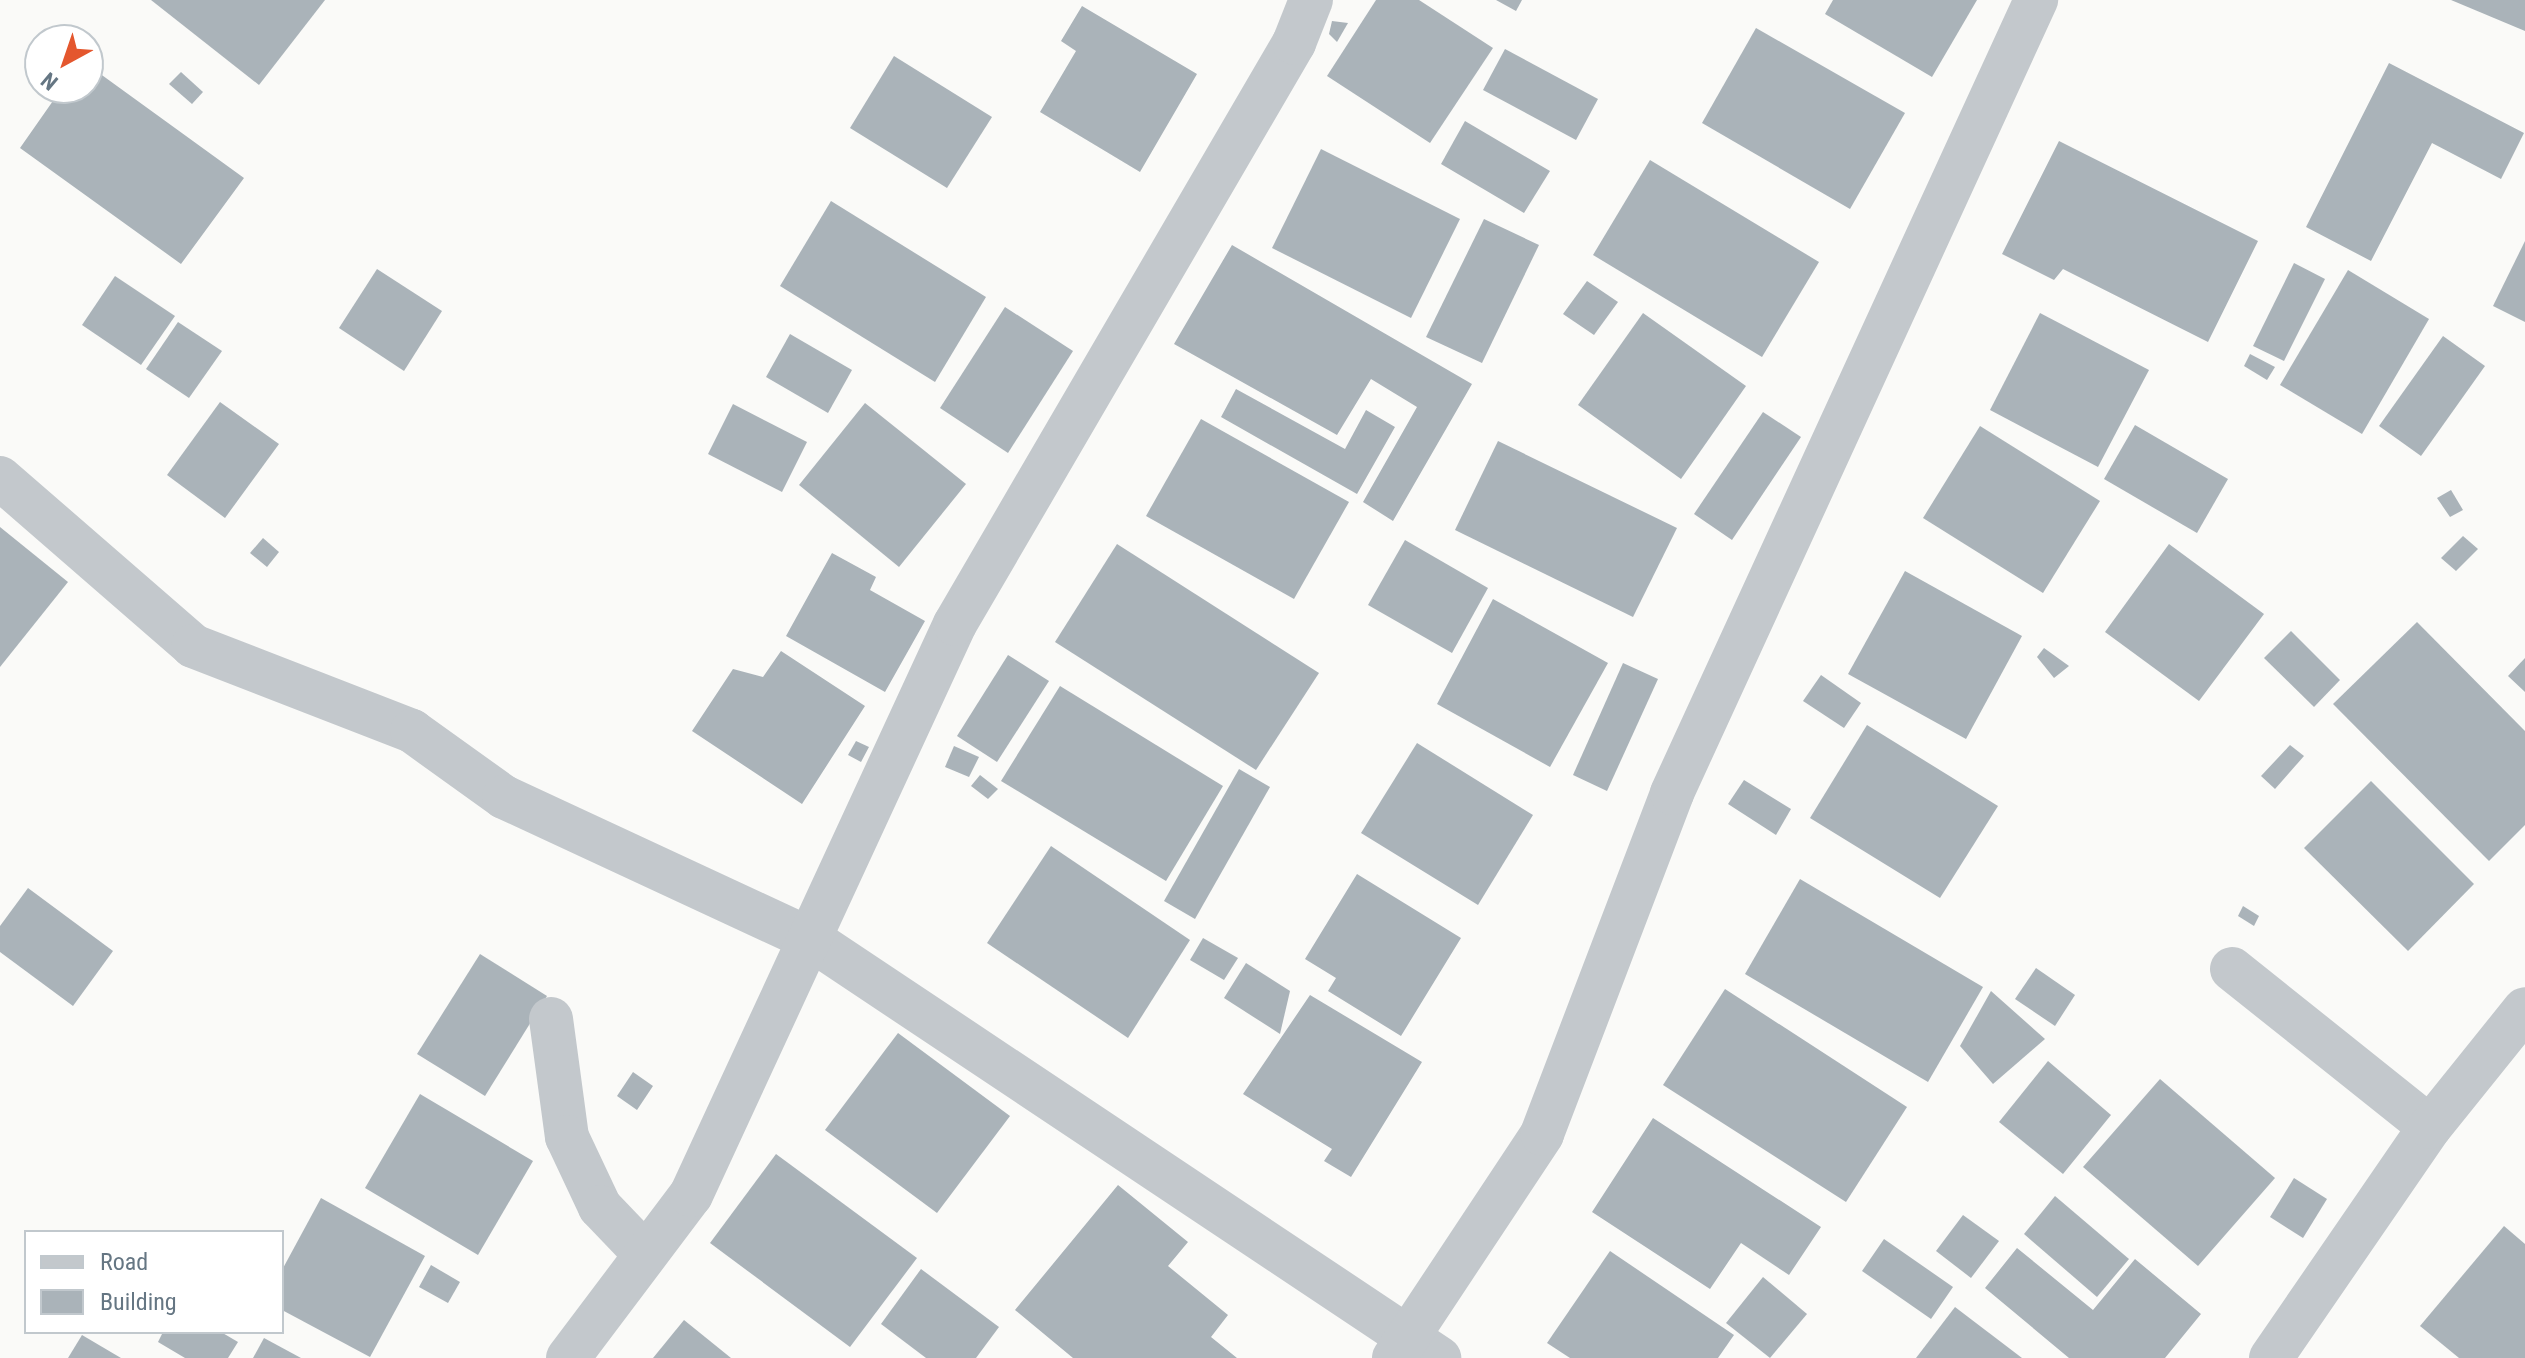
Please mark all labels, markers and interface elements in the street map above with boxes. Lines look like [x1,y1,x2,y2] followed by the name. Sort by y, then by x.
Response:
[24,24,104,104] north arrow
[36,67,63,95] text: N
[24,1230,284,1334] legend
[100,1248,148,1276] text: Road
[100,1288,177,1316] text: Building

